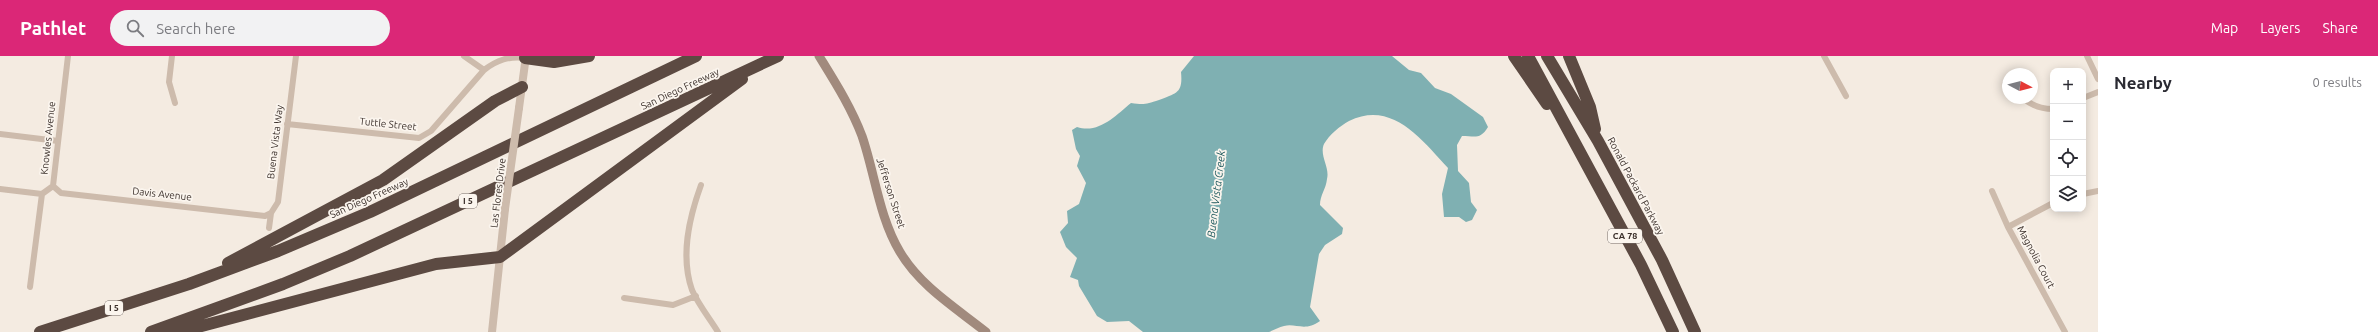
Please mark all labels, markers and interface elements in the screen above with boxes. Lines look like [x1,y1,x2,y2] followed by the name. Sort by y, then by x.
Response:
[110,10,390,46] search box
[20,17,86,39] text: Pathlet
[124,17,146,39] icon: search
[156,20,236,37] text: Search here
[2211,20,2238,36] text: Map
[2260,20,2300,36] text: Layers
[2322,20,2358,36] text: Share
[639,66,721,112] street label: San Diego Freeway
[2002,68,2038,104] north arrow
[2050,68,2086,212] map controls
[2050,68,2086,104] button: +
[2114,73,2172,92] text: Nearby
[2312,75,2362,89] text: 0 results
[39,101,57,175] street label: Knowles Avenue
[265,104,285,180] street label: Buena Vista Way
[2050,104,2086,140] button: −
[359,116,417,132] street label: Tuttle Street
[1606,135,1667,237] street label: Ronald Packard Parkway
[2050,140,2086,176] button: locate
[1205,149,1227,238] water label: Buena Vista Creek
[874,156,908,230] street label: Jefferson Street
[488,158,508,228] street label: Las Flores Drive
[328,176,410,220] street label: San Diego Freeway
[2050,176,2086,212] button: layers
[132,185,192,203] street label: Davis Avenue
[459,194,477,208] road number: I 5
[2015,224,2057,290] street label: Magnolia Court
[1608,229,1642,243] road number: CA 78
[105,301,123,315] road number: I 5

